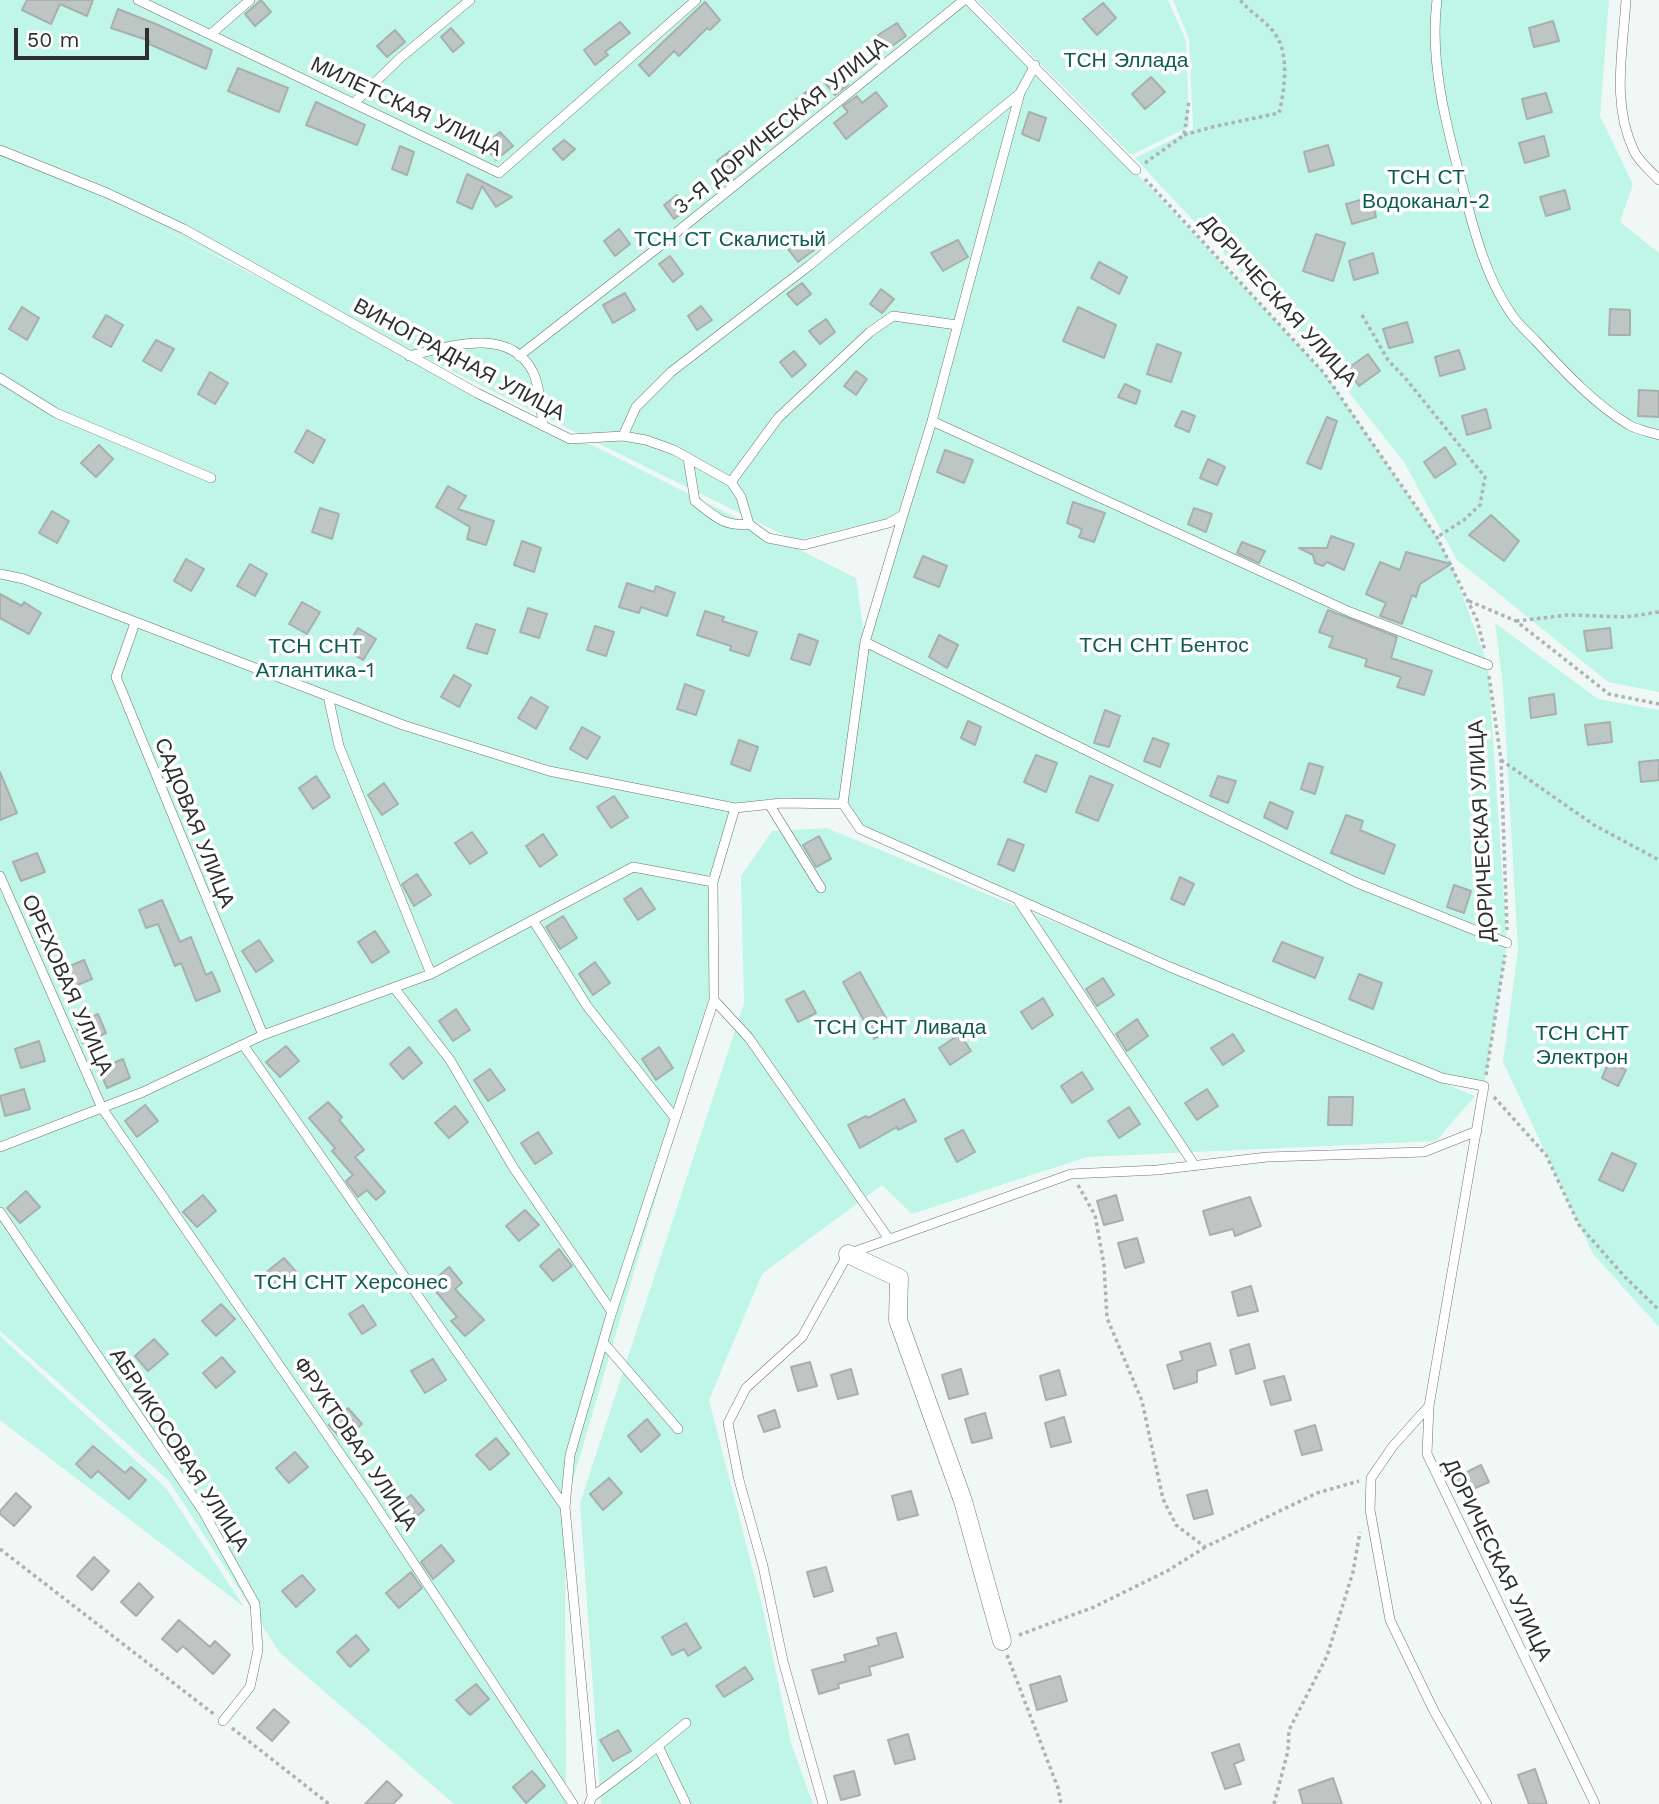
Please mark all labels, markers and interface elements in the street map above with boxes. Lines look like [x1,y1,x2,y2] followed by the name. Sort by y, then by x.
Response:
[18,14,152,58] scale bar
[27,27,79,52] text: 50 m
[669,32,893,220] street label: 3-Я ДОРИЧЕСКАЯ УЛИЦА
[1064,48,1188,74] park label: ТСН Эллада
[306,52,506,162] street label: МИЛЕТСКАЯ УЛИЦА
[1362,165,1490,215] park label: ТСН СТ Водоканал-2
[1194,210,1362,392] street label: ДОРИЧЕСКАЯ УЛИЦА
[634,227,826,253] park label: ТСН СТ Скалистый
[349,293,569,427] street label: ВИНОГРАДНАЯ УЛИЦА
[1079,633,1249,659] park label: ТСН СНТ Бентос
[256,634,374,684] park label: ТСН СНТ Атлантика-1
[1464,719,1500,943] street label: ДОРИЧЕСКАЯ УЛИЦА
[148,735,240,911] street label: САДОВАЯ УЛИЦА
[16,891,118,1079] street label: ОРЕХОВАЯ УЛИЦА
[814,1015,986,1041] park label: ТСН СНТ Ливада
[1535,1021,1629,1071] park label: ТСН СНТ Электрон
[254,1270,448,1296] park label: ТСН СНТ Херсонес
[104,1344,254,1556] street label: АБРИКОСОВАЯ УЛИЦА
[288,1352,422,1536] street label: ФРУКТОВАЯ УЛИЦА
[1437,1455,1557,1665] street label: ДОРИЧЕСКАЯ УЛИЦА

